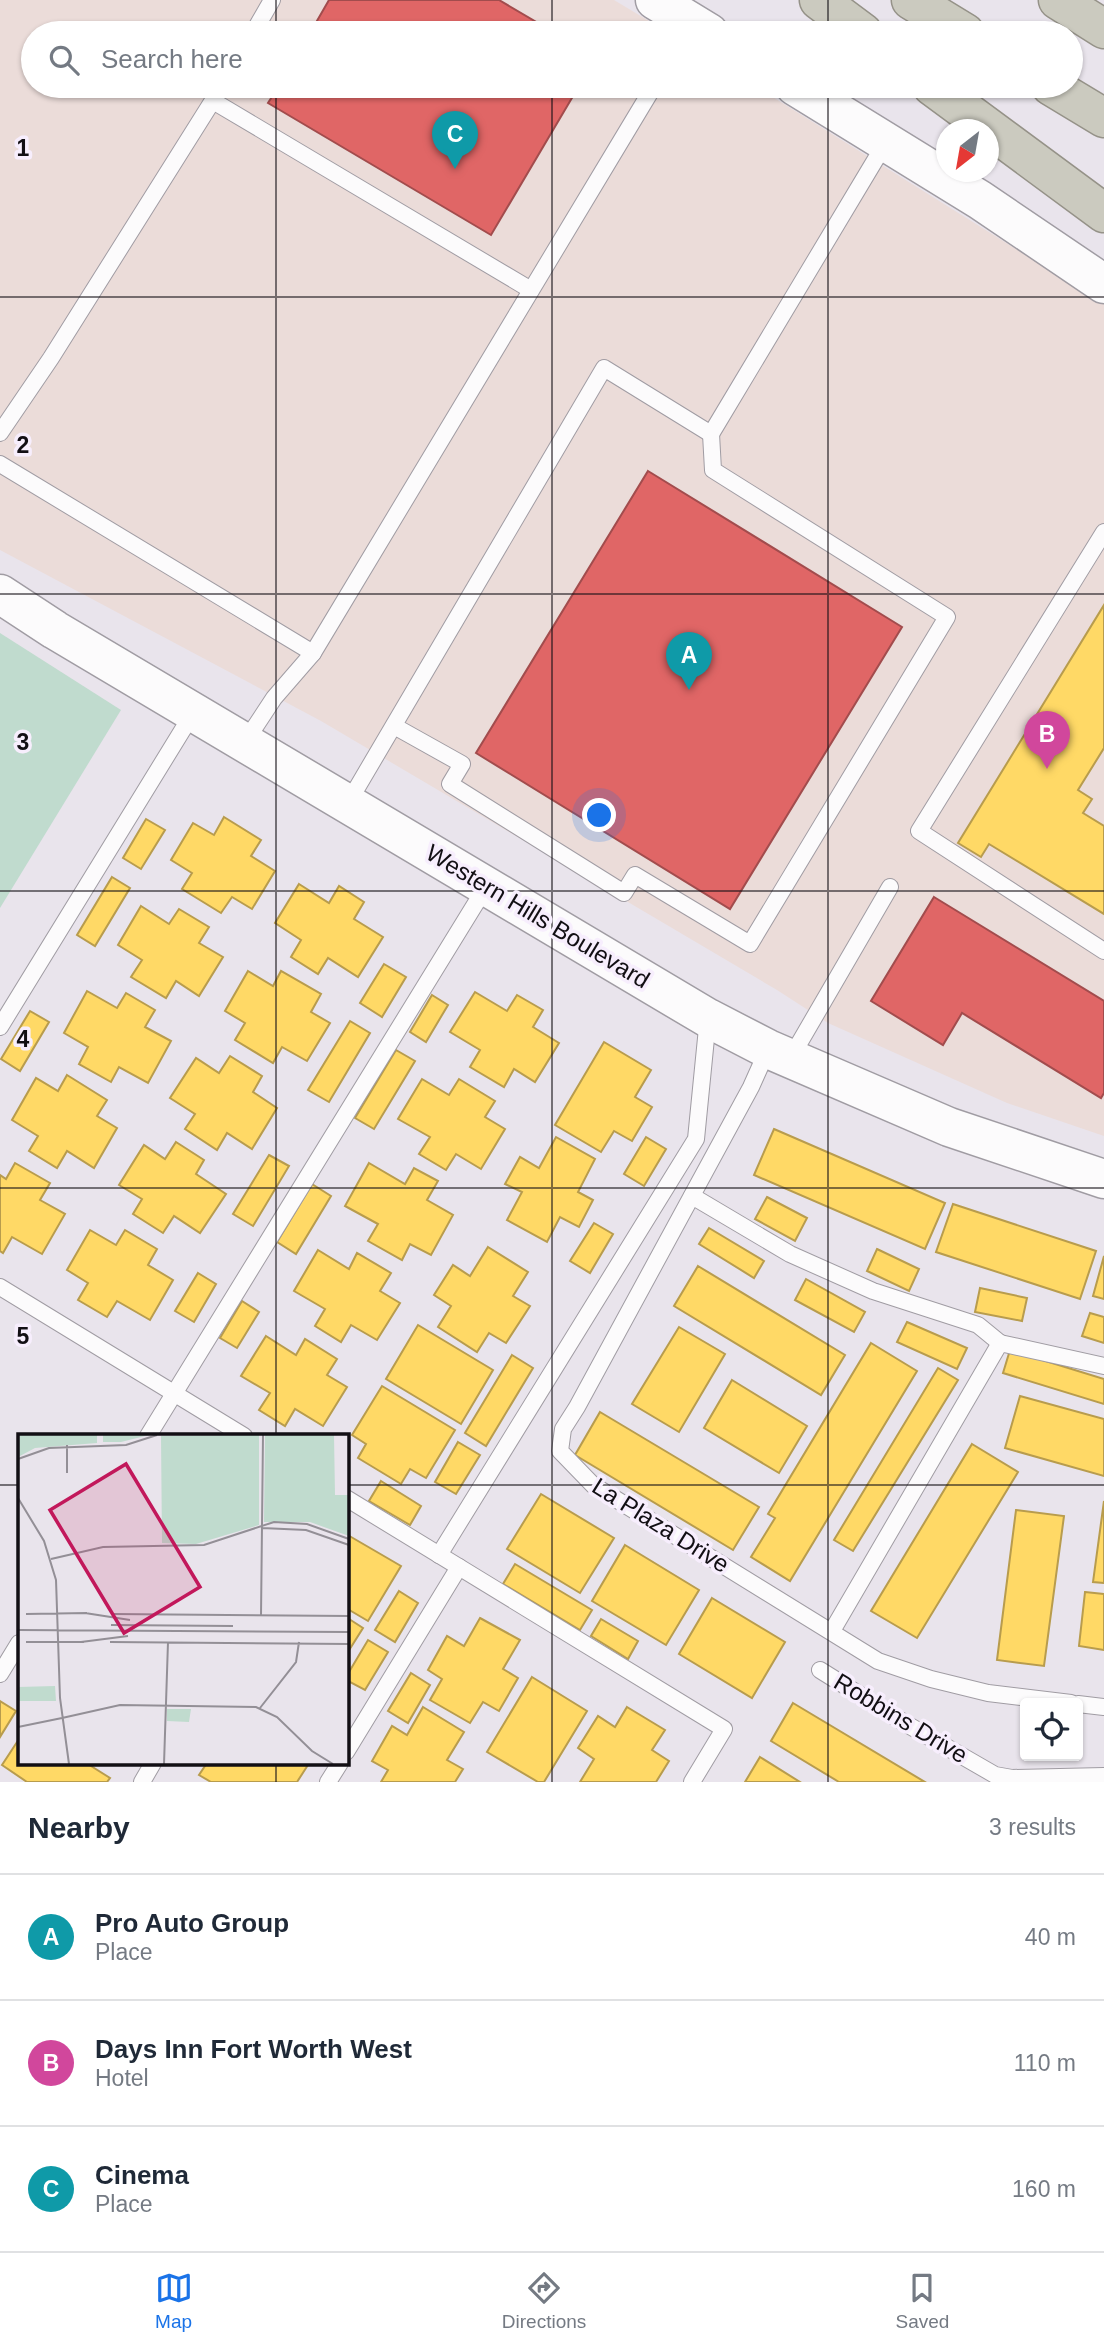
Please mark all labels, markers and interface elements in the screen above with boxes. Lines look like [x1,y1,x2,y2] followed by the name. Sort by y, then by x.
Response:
[21,21,1083,98] search box
[45,41,83,79] icon: search
[101,44,243,74] text: Search here
[432,111,478,169] pin: C
[936,119,999,182] north arrow
[17,135,30,161] text: 1
[17,432,29,458] text: 2
[666,632,712,690] pin: A
[1024,711,1070,769] pin: B
[17,729,29,755] text: 3
[582,798,616,832] your location
[421,839,655,993] street label: Western Hills Boulevard
[17,1026,30,1052] text: 4
[17,1323,30,1349] text: 5
[18,1434,348,1764] inset map
[588,1472,734,1578] street label: La Plaza Drive
[829,1668,973,1768] street label: Robbins Drive
[1020,1698,1083,1761] map controls
[1020,1698,1083,1761] button: locate
[28,1811,130,1844] text: Nearby
[989,1814,1076,1840] text: 3 results
[95,1908,289,1938] text: Pro Auto Group
[43,1924,59,1950] text: A
[1025,1924,1076,1950] text: 40 m
[95,1939,153,1965] text: Place
[95,2034,412,2064] text: Days Inn Fort Worth West
[43,2050,59,2076] text: B
[1014,2050,1076,2076] text: 110 m
[95,2065,149,2091] text: Hotel
[95,2160,189,2190] text: Cinema
[43,2176,59,2202] text: C
[1012,2176,1076,2202] text: 160 m
[95,2191,153,2217] text: Place
[155,2269,193,2333] tab: Map
[502,2269,586,2333] tab: Directions
[895,2269,949,2333] tab: Saved

